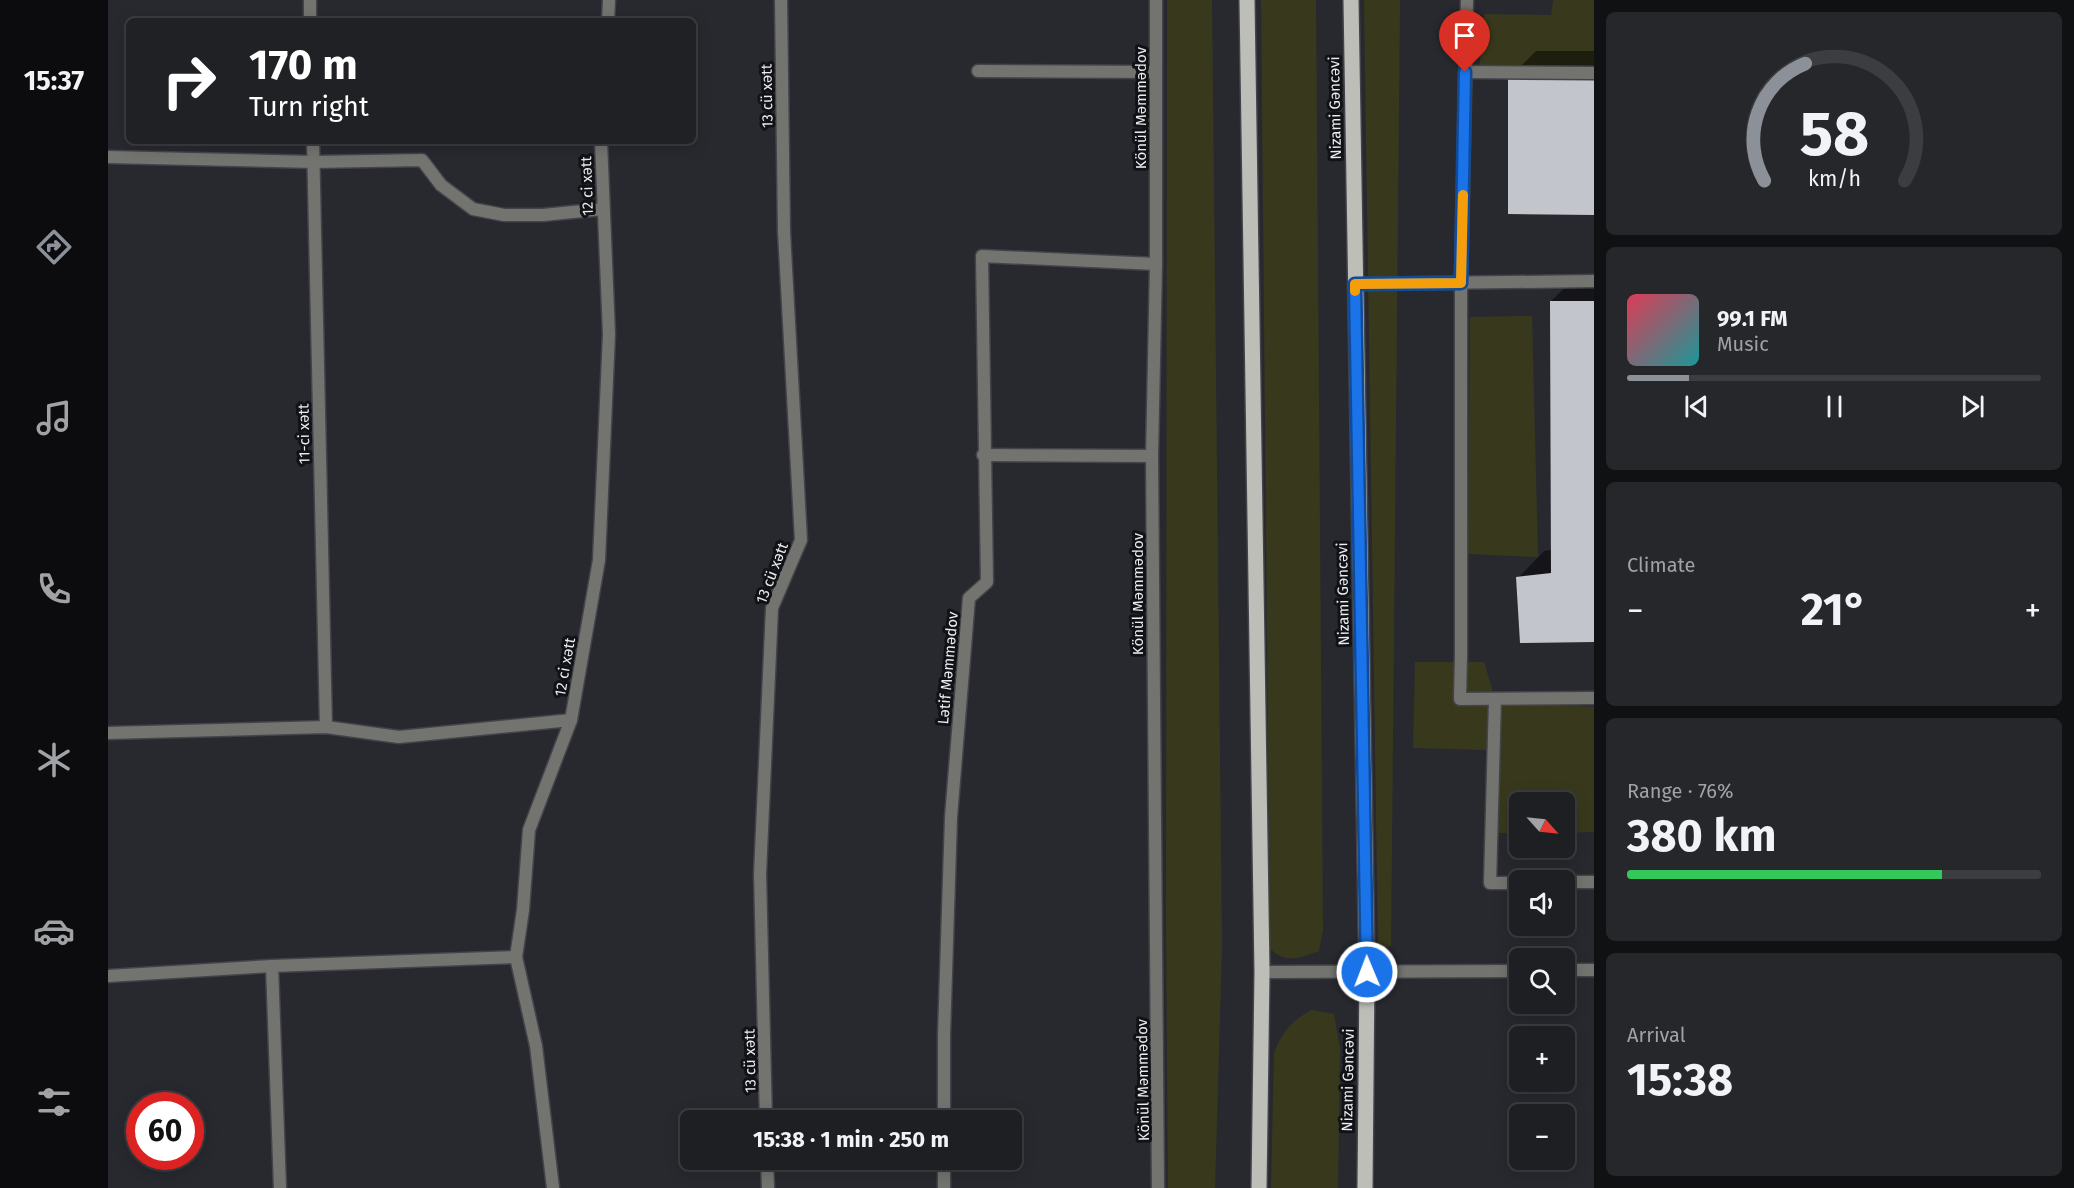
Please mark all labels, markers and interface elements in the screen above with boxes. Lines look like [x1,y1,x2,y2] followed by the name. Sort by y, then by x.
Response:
[1439,10,1490,72] pin
[1448,19,1481,52] icon: arrive
[249,40,358,90] text: 170 m
[150,42,228,120] icon: right
[1132,46,1150,169] street label: Könül Məmmədov
[1325,56,1345,160] street label: Nizami Gəncəvi
[757,63,777,128] street label: 13 cü xətt
[24,65,84,97] text: 15:37
[249,91,369,123] text: Turn right
[1799,97,1869,172] text: 58
[577,155,597,216] street label: 12 ci xətt
[1807,166,1861,192] text: km/h
[33,226,75,268] icon: directions
[1717,305,1788,332] text: 99.1 FM
[1717,332,1769,356] text: Music
[1680,390,1713,423] icon: previous
[1818,390,1851,423] icon: pause
[1956,390,1989,423] icon: next
[33,397,75,439] icon: music
[294,403,314,464] street label: 11-ci xətt
[1129,532,1147,655] street label: Könül Məmmədov
[752,539,792,606] street label: 13 cü xətt
[1333,542,1353,646] street label: Nizami Gəncəvi
[1627,553,1695,577] text: Climate
[33,568,75,610] icon: phone
[1801,583,1867,637] text: 21°
[1627,591,1644,631] text: −
[2025,591,2041,631] text: +
[934,610,962,725] street label: Lətif Məmmədov
[551,636,579,698] street label: 12 ci xətt
[33,739,75,781] icon: climate
[1627,779,1733,803] text: Range · 76%
[1509,792,1575,858] north arrow
[1509,792,1575,1170] map controls
[1627,809,1776,863] text: 380 km
[1509,870,1575,936] button: sound
[33,910,75,952] icon: car
[1335,940,1399,1004] position arrow
[1509,948,1575,1014] button: search
[1133,1018,1153,1141] street label: Könül Məmmədov
[1627,1023,1686,1047] text: Arrival
[1509,1026,1575,1092] button: +
[740,1028,760,1093] street label: 13 cü xətt
[1338,1028,1358,1132] street label: Nizami Gəncəvi
[1627,1053,1733,1107] text: 15:38
[33,1081,75,1123] icon: filters
[126,1092,204,1170] speed limit sign: 60
[1509,1104,1575,1170] button: −
[753,1126,949,1153] text: 15:38 · 1 min · 250 m

